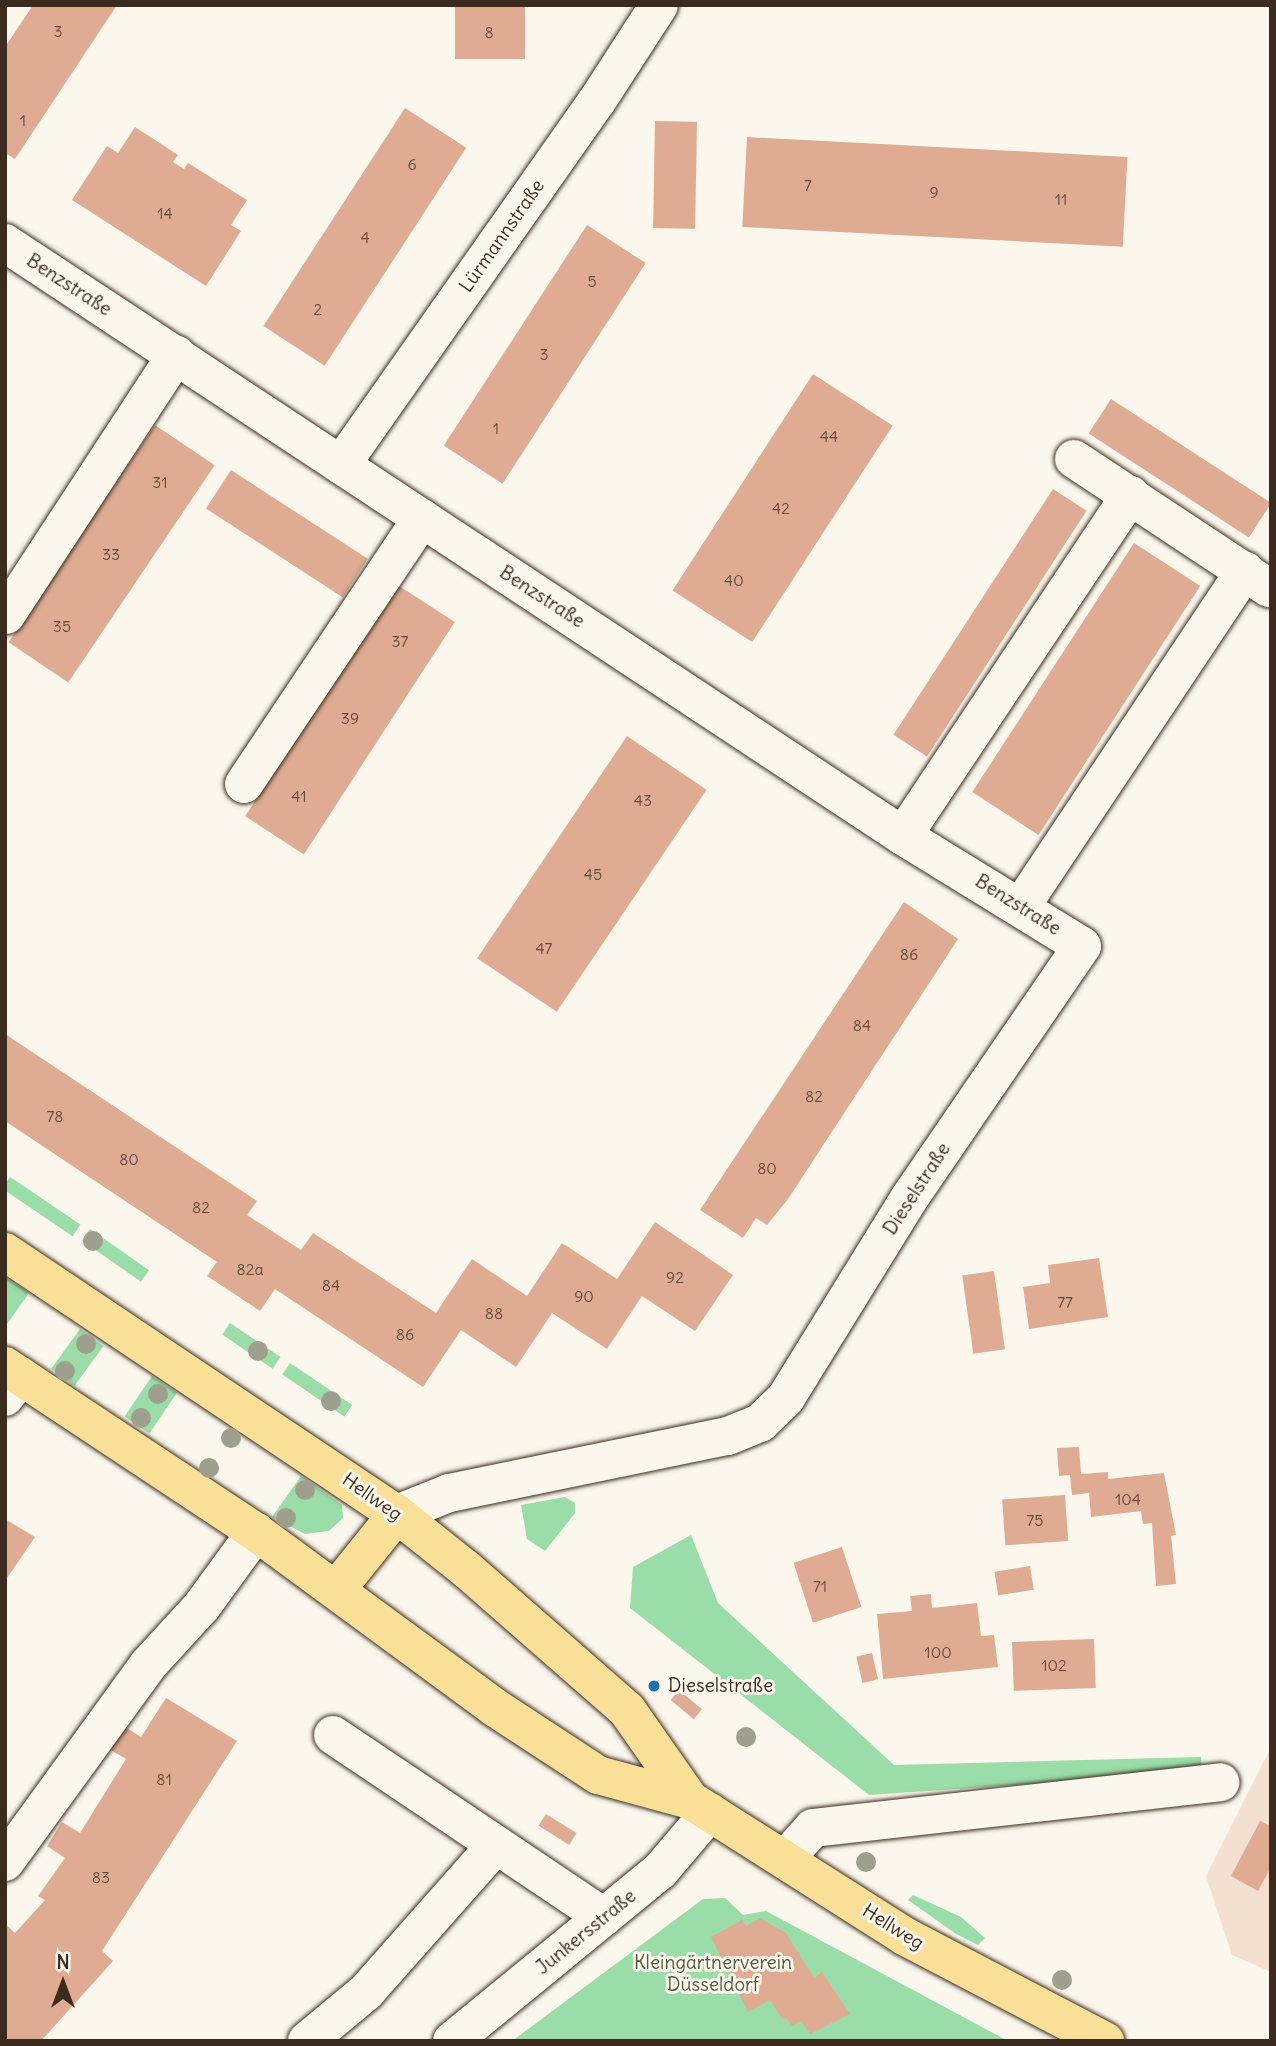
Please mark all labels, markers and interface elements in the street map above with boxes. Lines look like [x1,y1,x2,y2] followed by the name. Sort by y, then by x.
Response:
[53,21,63,41] house number: 3
[484,22,494,42] house number: 8
[20,110,26,130] house number: 1
[407,154,417,174] house number: 6
[455,175,549,297] street label: Lürmannstraße
[804,175,812,195] house number: 7
[929,182,939,202] house number: 9
[1055,189,1067,209] house number: 11
[157,203,173,223] house number: 14
[360,227,370,247] house number: 4
[22,249,116,321] street label: Benzstraße
[587,271,597,291] house number: 5
[314,299,322,319] house number: 2
[539,344,549,364] house number: 3
[493,418,499,438] house number: 1
[820,426,838,446] house number: 44
[152,472,168,492] house number: 31
[772,498,790,518] house number: 42
[102,544,120,564] house number: 33
[495,561,589,633] street label: Benzstraße
[724,570,744,590] house number: 40
[53,616,71,636] house number: 35
[392,631,408,651] house number: 37
[341,708,359,728] house number: 39
[291,786,307,806] house number: 41
[634,790,652,810] house number: 43
[584,864,602,884] house number: 45
[971,870,1065,940] street label: Benzstraße
[536,938,552,958] house number: 47
[900,944,918,964] house number: 86
[853,1015,871,1035] house number: 84
[805,1086,823,1106] house number: 82
[46,1106,64,1126] house number: 78
[879,1139,955,1239] street label: Dieselstraße
[119,1149,139,1169] house number: 80
[757,1158,777,1178] house number: 80
[192,1197,210,1217] house number: 82
[236,1259,264,1279] house number: 82a
[666,1267,684,1287] house number: 92
[322,1275,340,1295] house number: 84
[574,1286,594,1306] house number: 90
[1057,1292,1073,1312] house number: 77
[485,1303,503,1323] house number: 88
[396,1324,414,1344] house number: 86
[338,1468,406,1526] street label: Hellweg
[1115,1489,1141,1509] house number: 104
[1026,1510,1044,1530] house number: 75
[813,1576,827,1596] house number: 71
[924,1642,952,1662] house number: 100
[1041,1655,1067,1675] house number: 102
[668,1675,773,1697] place label: Dieselstraße
[646,1678,662,1694] marker: Dieselstraße
[156,1769,172,1789] house number: 81
[92,1867,110,1887] house number: 83
[531,1885,641,1979] street label: Junkersstraße
[858,1899,928,1955] street label: Hellweg
[28,1948,98,2018] north arrow
[56,1950,70,1974] text: N
[634,1952,792,1996] park label: Kleingärtnerverein Düsseldorf

